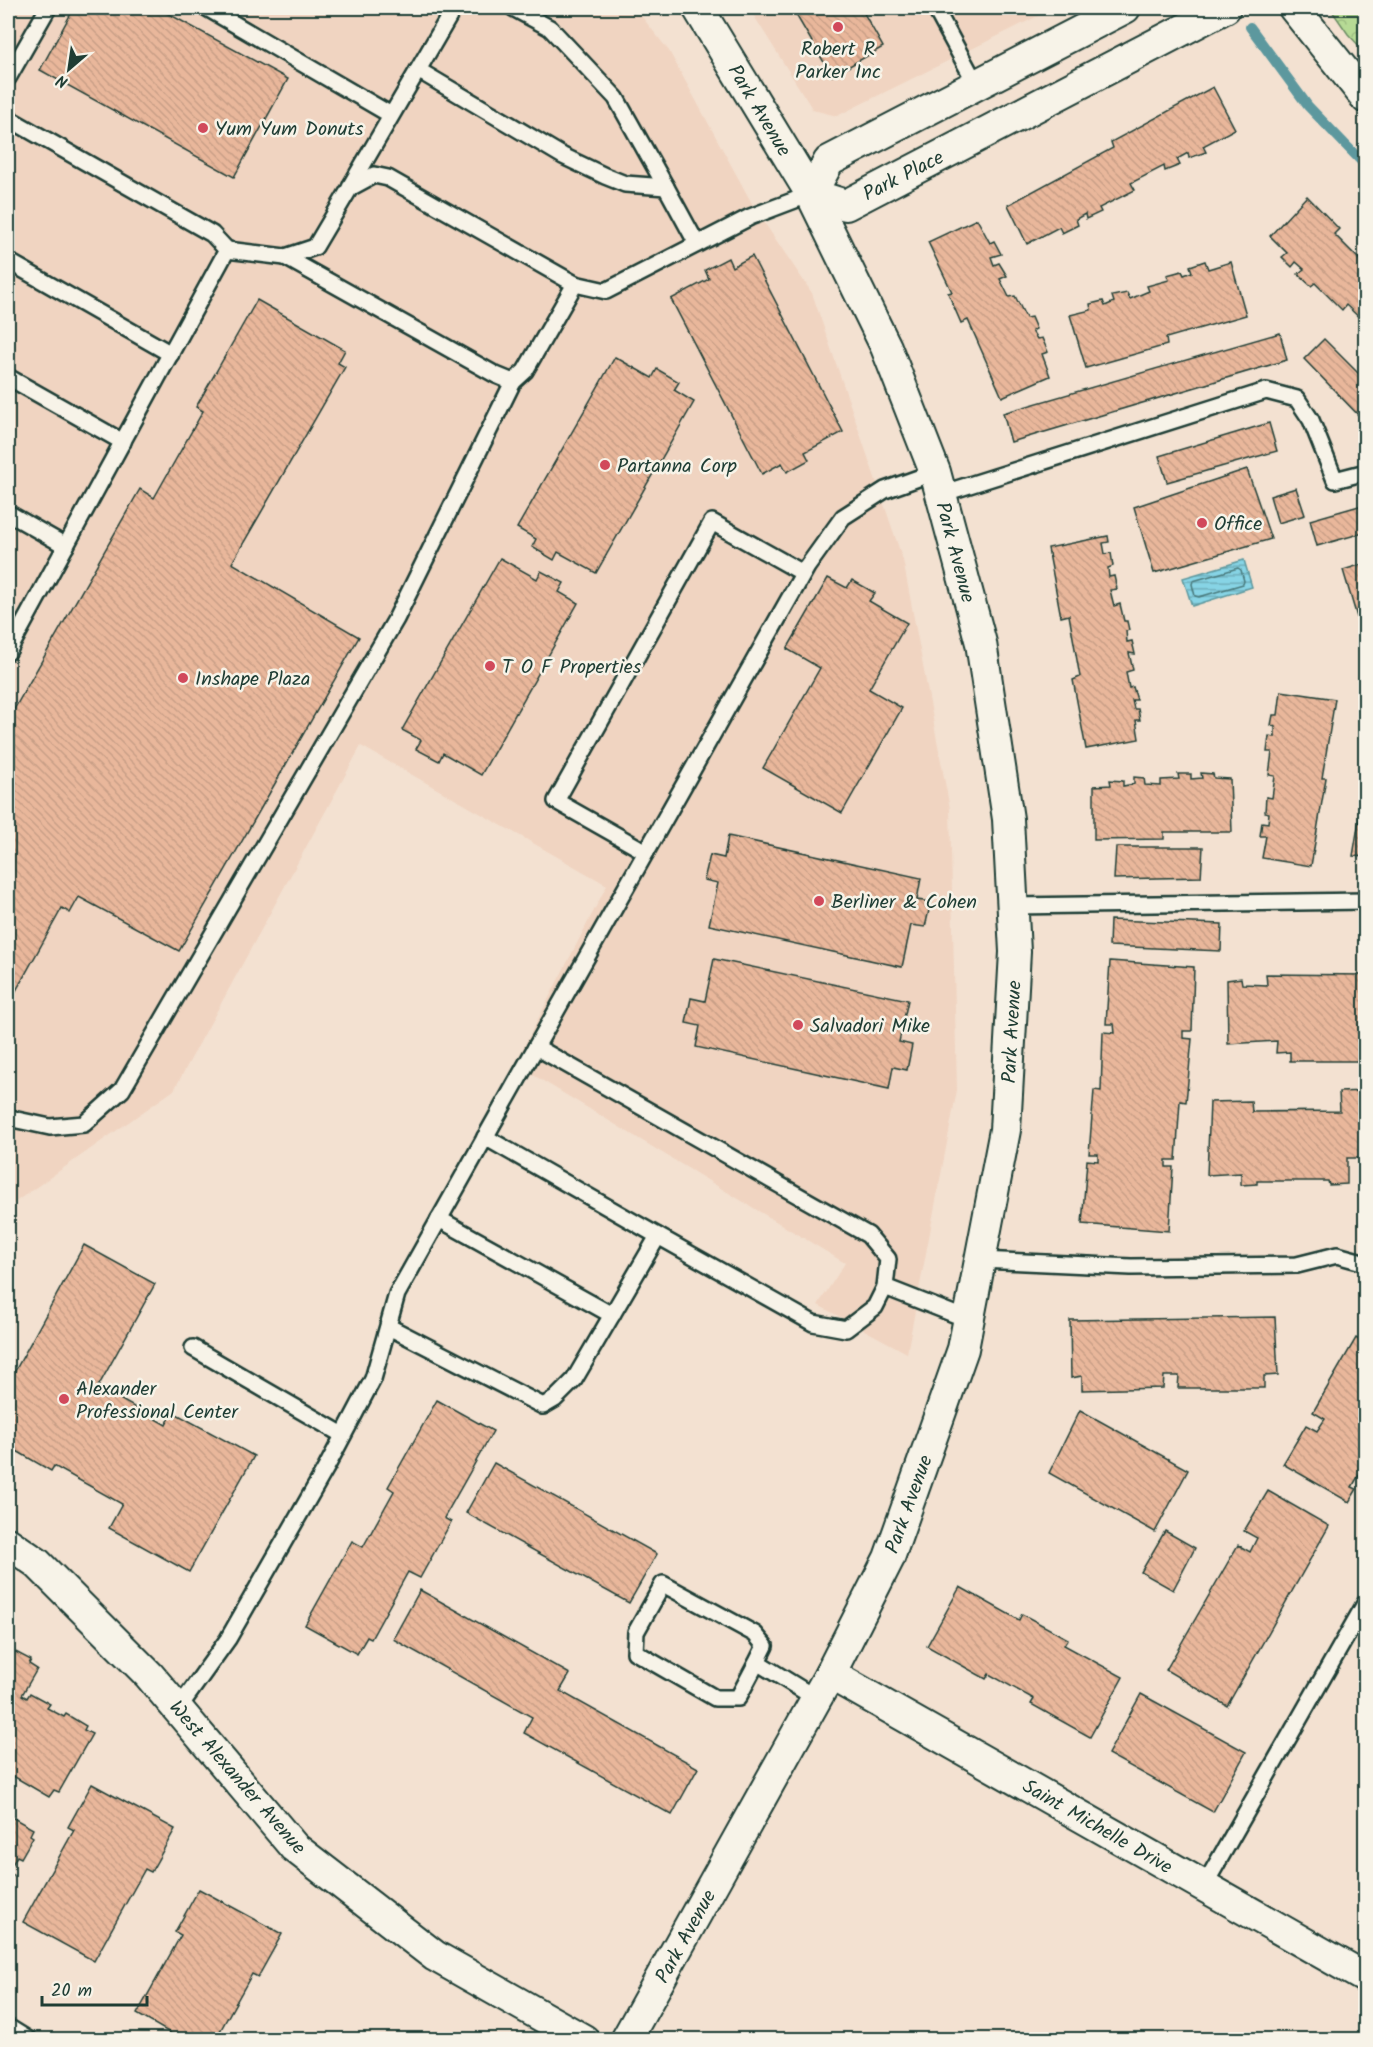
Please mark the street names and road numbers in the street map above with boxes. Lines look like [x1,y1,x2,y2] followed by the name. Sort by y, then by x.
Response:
[718,59,799,163] street label: Park Avenue
[858,143,950,211] street label: Park Place
[925,499,983,606] street label: Park Avenue
[994,980,1032,1084] street label: Park Avenue
[877,1451,943,1559] street label: Park Avenue
[160,1694,313,1863] street label: West Alexander Avenue
[1016,1772,1178,1884] street label: Saint Michelle Drive
[648,1884,726,1990] street label: Park Avenue

